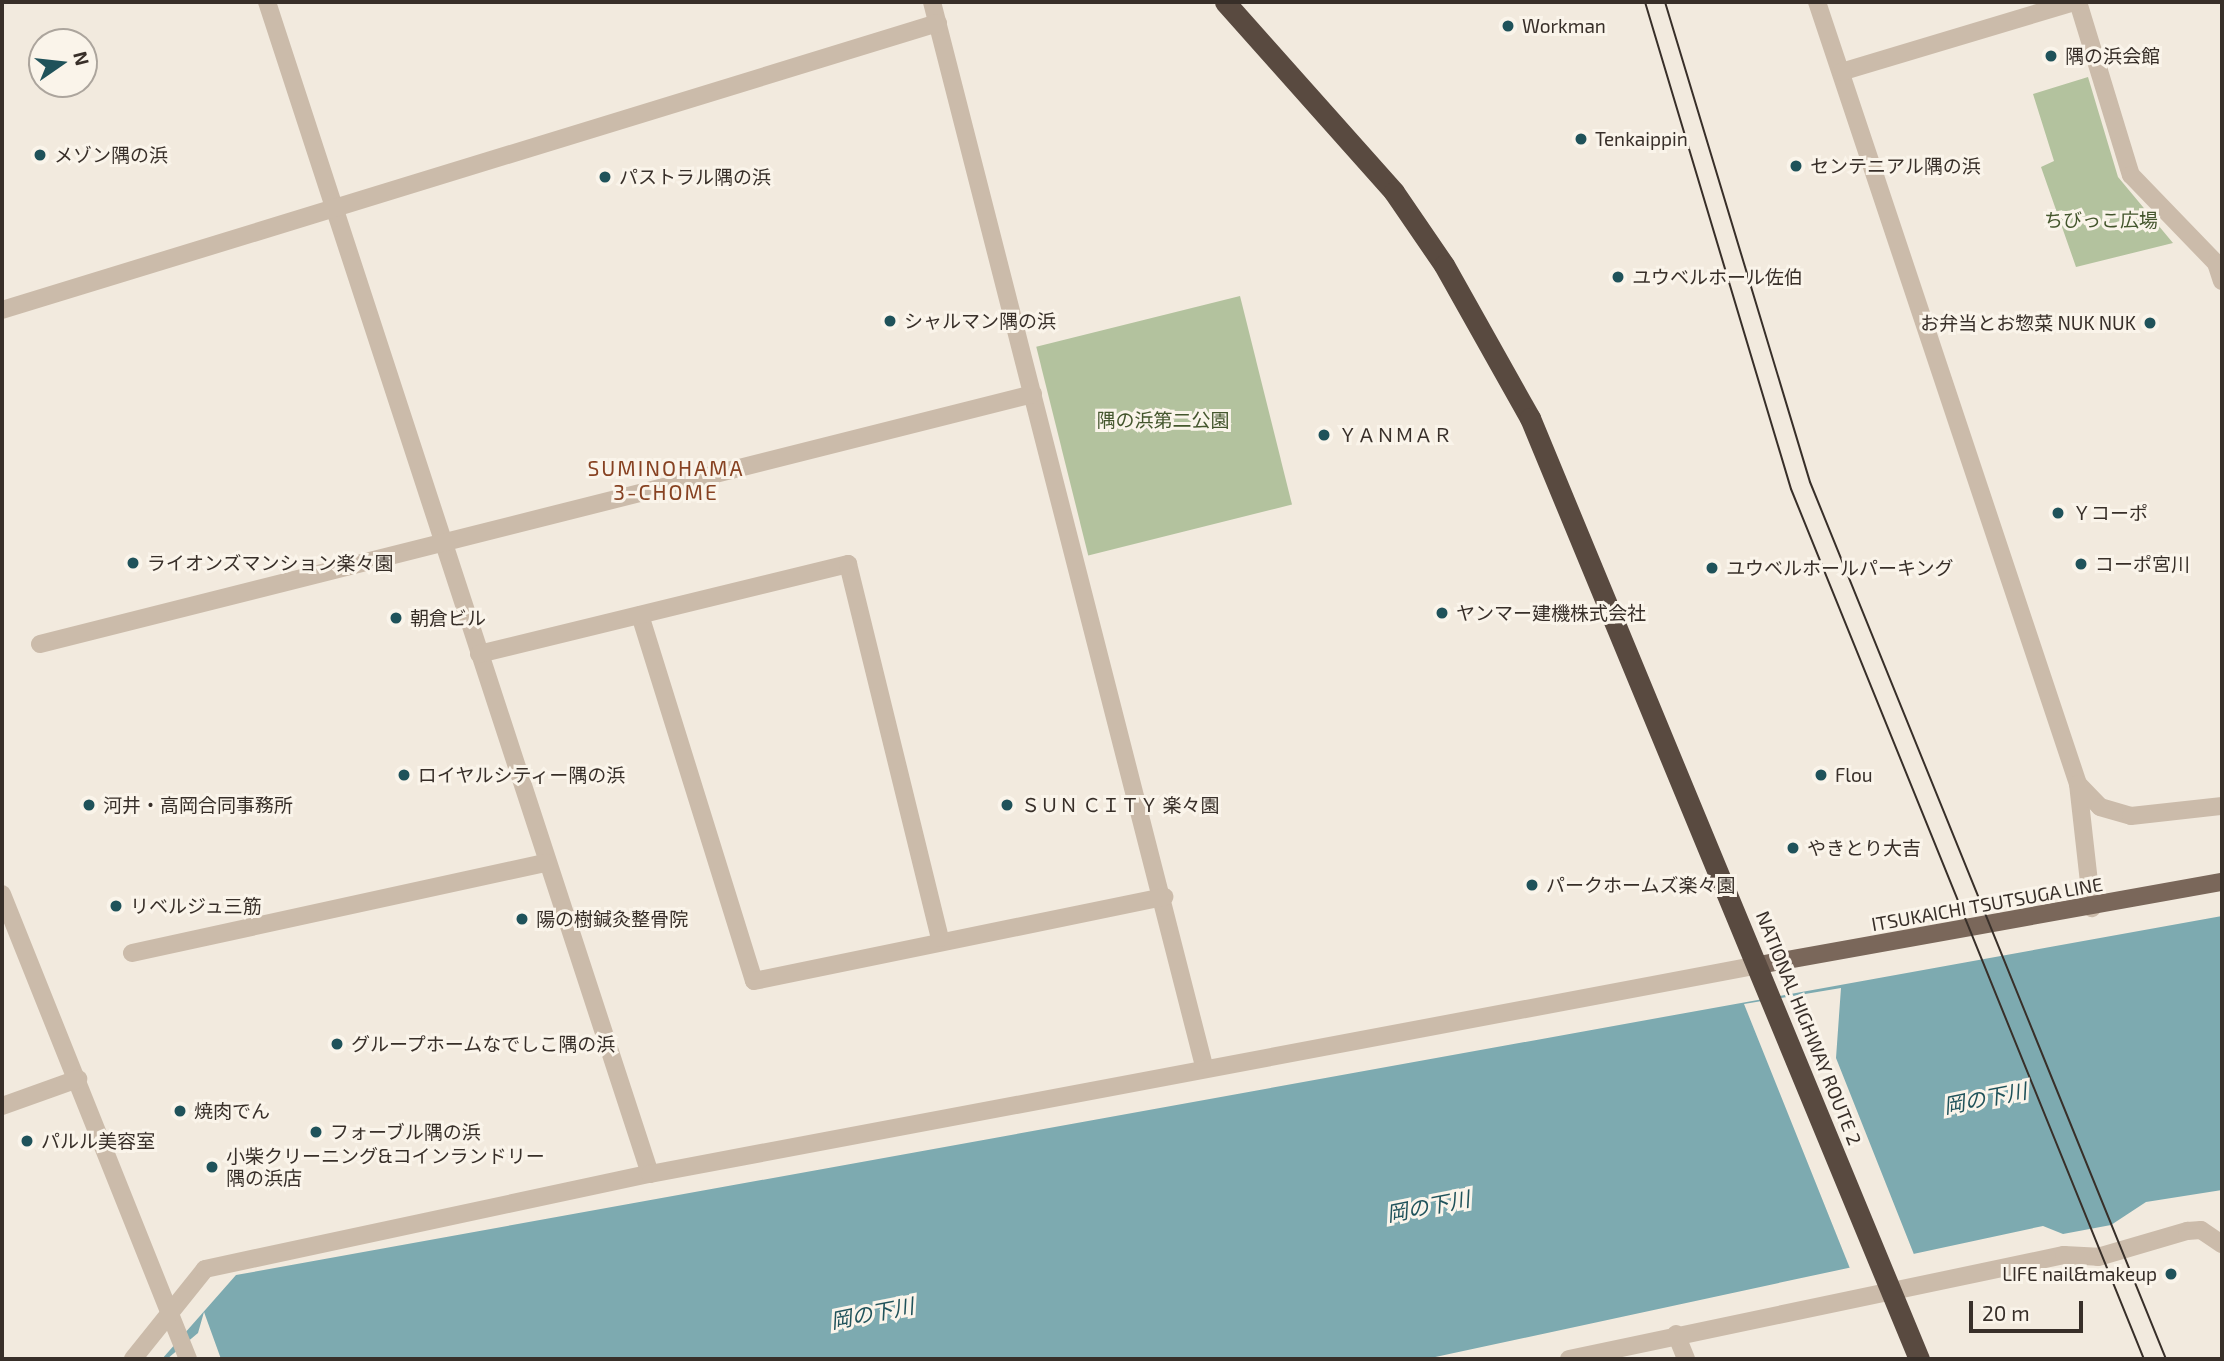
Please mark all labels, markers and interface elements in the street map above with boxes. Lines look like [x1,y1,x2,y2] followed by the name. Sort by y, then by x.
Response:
[1522,15,1606,37] place label: Workman
[1500,18,1516,34] marker: Workman
[28,28,98,98] north arrow
[2065,45,2160,67] place label: 隅の浜会館
[2043,48,2059,64] marker: 隅の浜会館
[69,49,95,68] text: N
[1595,128,1688,150] place label: Tenkaippin
[1573,131,1589,147] marker: Tenkaippin
[54,144,168,166] place label: メゾン隅の浜
[32,147,48,163] marker: メゾン隅の浜
[1810,155,1981,177] place label: センテニアル隅の浜
[1788,158,1804,174] marker: センテニアル隅の浜
[619,166,771,188] place label: パストラル隅の浜
[597,169,613,185] marker: パストラル隅の浜
[2044,209,2158,231] park label: ちびっこ広場
[1632,266,1803,288] place label: ユウベルホール佐伯
[1610,269,1626,285] marker: ユウベルホール佐伯
[904,310,1056,332] place label: シャルマン隅の浜
[1920,312,2136,334] place label: お弁当とお惣菜 NUK NUK
[882,313,898,329] marker: シャルマン隅の浜
[2142,315,2158,331] marker: お弁当とお惣菜 NUK NUK
[1097,409,1229,431] park label: 隅の浜第二公園
[1338,424,1452,446] place label: ＹＡＮＭＡＲ
[1316,427,1332,443] marker: ＹＡＮＭＡＲ
[589,455,743,505] district label: SUMINOHAMA 3-CHOME
[2072,502,2148,524] place label: Ｙコーポ
[2050,505,2066,521] marker: Ｙコーポ
[147,552,394,574] place label: ライオンズマンション楽々園
[2095,553,2190,575] place label: コーポ宮川
[125,555,141,571] marker: ライオンズマンション楽々園
[2073,556,2089,572] marker: コーポ宮川
[1726,557,1954,579] place label: ユウベルホールパーキング
[1704,560,1720,576] marker: ユウベルホールパーキング
[1456,602,1646,624] place label: ヤンマー建機株式会社
[1434,605,1450,621] marker: ヤンマー建機株式会社
[410,607,486,629] place label: 朝倉ビル
[388,610,404,626] marker: 朝倉ビル
[418,764,627,786] place label: ロイヤルシティー隅の浜
[1835,764,1873,786] place label: Flou
[396,767,412,783] marker: ロイヤルシティー隅の浜
[1813,767,1829,783] marker: Flou
[103,794,293,816] place label: 河井・高岡合同事務所
[1021,794,1219,816] place label: ＳＵＮ ＣＩＴＹ 楽々園
[81,797,97,813] marker: 河井・高岡合同事務所
[999,797,1015,813] marker: ＳＵＮ ＣＩＴＹ 楽々園
[1807,837,1921,859] place label: やきとり大吉
[1785,840,1801,856] marker: やきとり大吉
[1869,872,2105,936] street label: ITSUKAICHI TSUTSUGA LINE
[1546,874,1736,896] place label: パークホームズ楽々園
[1524,877,1540,893] marker: パークホームズ楽々園
[130,895,263,917] place label: リベルジュ三筋
[108,898,124,914] marker: リベルジュ三筋
[1751,907,1867,1149] street label: NATIONAL HIGHWAY ROUTE 2
[536,908,688,930] place label: 陽の樹鍼灸整骨院
[514,911,530,927] marker: 陽の樹鍼灸整骨院
[351,1033,617,1055] place label: グループホームなでしこ隅の浜
[329,1036,345,1052] marker: グループホームなでしこ隅の浜
[1941,1078,2029,1118] water label: 岡の下川
[194,1100,270,1122] place label: 焼肉でん
[172,1103,188,1119] marker: 焼肉でん
[330,1121,482,1143] place label: フォーブル隅の浜
[308,1124,324,1140] marker: フォーブル隅の浜
[41,1130,155,1152] place label: パルル美容室
[19,1133,35,1149] marker: パルル美容室
[226,1145,545,1189] place label: 小柴クリーニング&コインランドリー 隅の浜店
[204,1159,220,1175] marker: 小柴クリーニング&コインランドリー 隅の浜店
[1384,1186,1472,1226] water label: 岡の下川
[2002,1263,2157,1285] place label: LIFE nail&makeup
[2163,1266,2179,1282] marker: LIFE nail&makeup
[1972,1288,2086,1332] scale bar
[828,1293,916,1333] water label: 岡の下川
[1982,1300,2030,1325] text: 20 m

